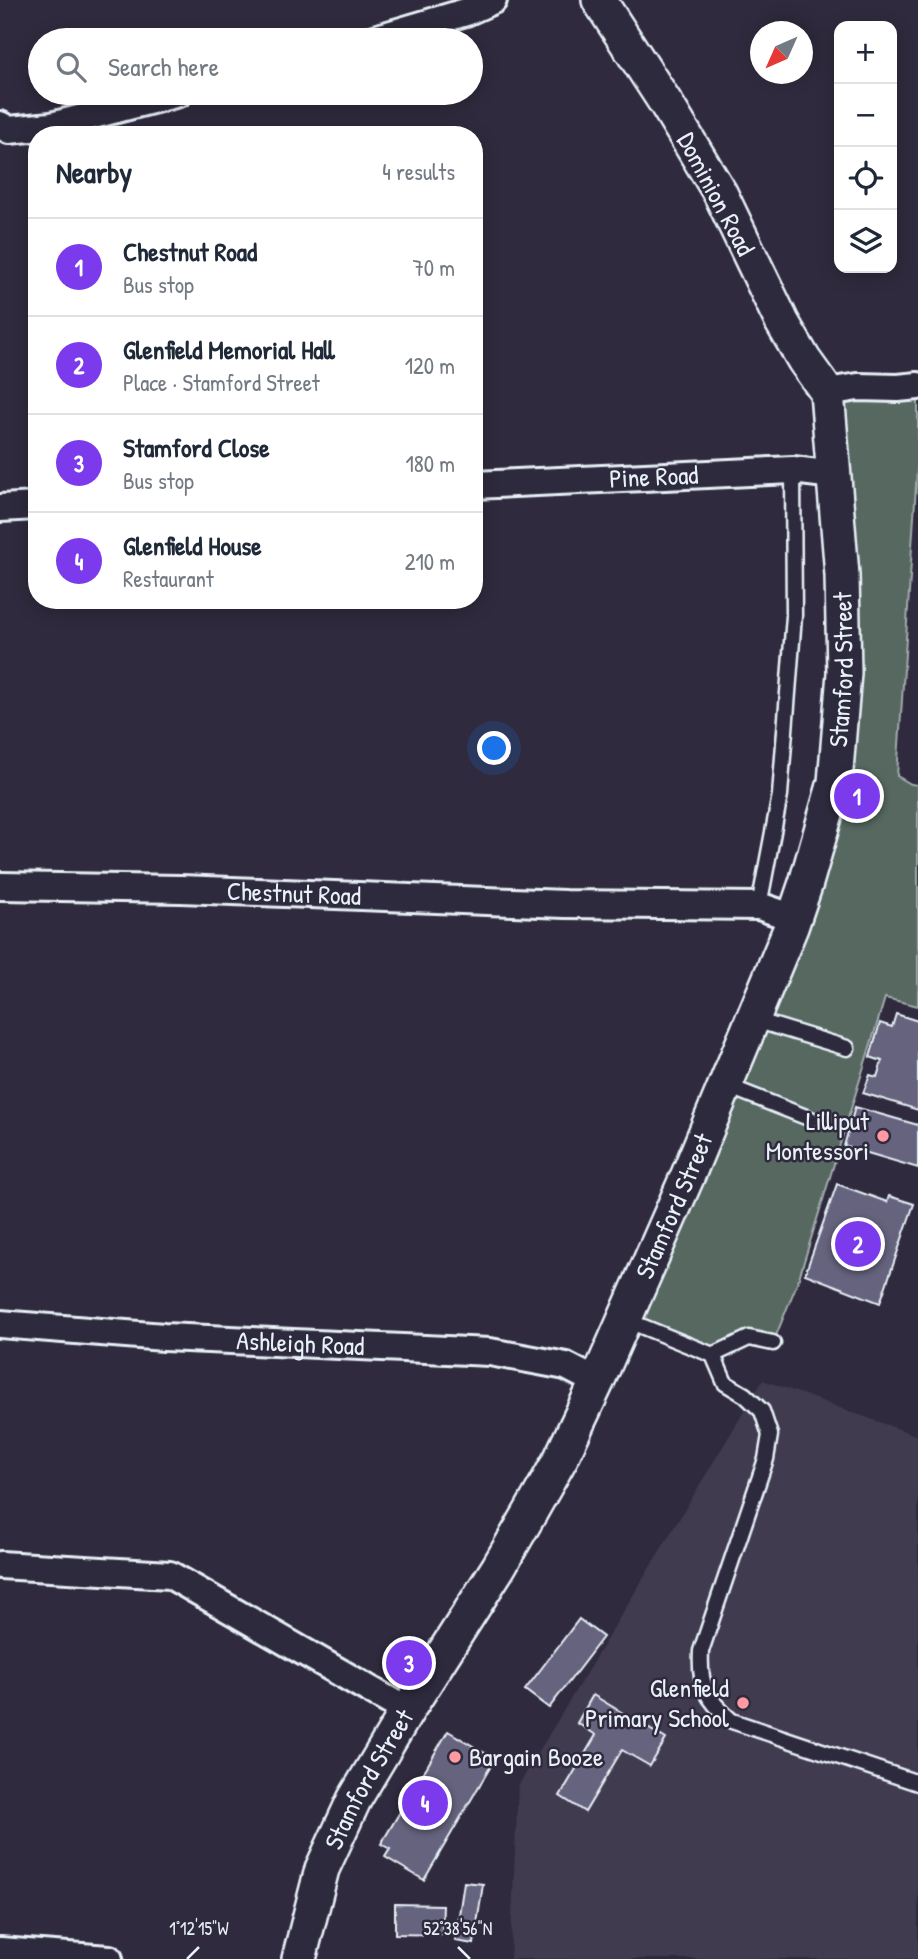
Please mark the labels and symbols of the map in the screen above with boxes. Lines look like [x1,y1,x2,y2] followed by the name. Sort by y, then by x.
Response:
[750,21,813,84] north arrow
[669,126,764,261] street label: Dominion Road
[608,456,699,496] street label: Pine Road
[820,590,861,748] street label: Stamford Street
[477,731,511,765] your location
[834,770,880,822] pin: 1
[226,873,362,913] street label: Chestnut Road
[766,1103,870,1168] place label: Lilliput Montessori
[627,1127,721,1284] street label: Stamford Street
[875,1128,891,1144] marker: Lilliput Montessori
[835,1218,881,1270] pin: 2
[236,1322,365,1363] street label: Ashleigh Road
[386,1637,432,1689] pin: 3
[585,1670,729,1735] place label: Glenfield Primary School
[735,1695,751,1711] marker: Glenfield Primary School
[316,1702,422,1855] street label: Stamford Street
[469,1739,603,1774] place label: Bargain Booze
[447,1749,463,1765] marker: Bargain Booze
[402,1777,448,1829] pin: 4
[169,1916,229,1941] text: 1°12'15"W
[424,1916,492,1941] text: 52°38'56"N

